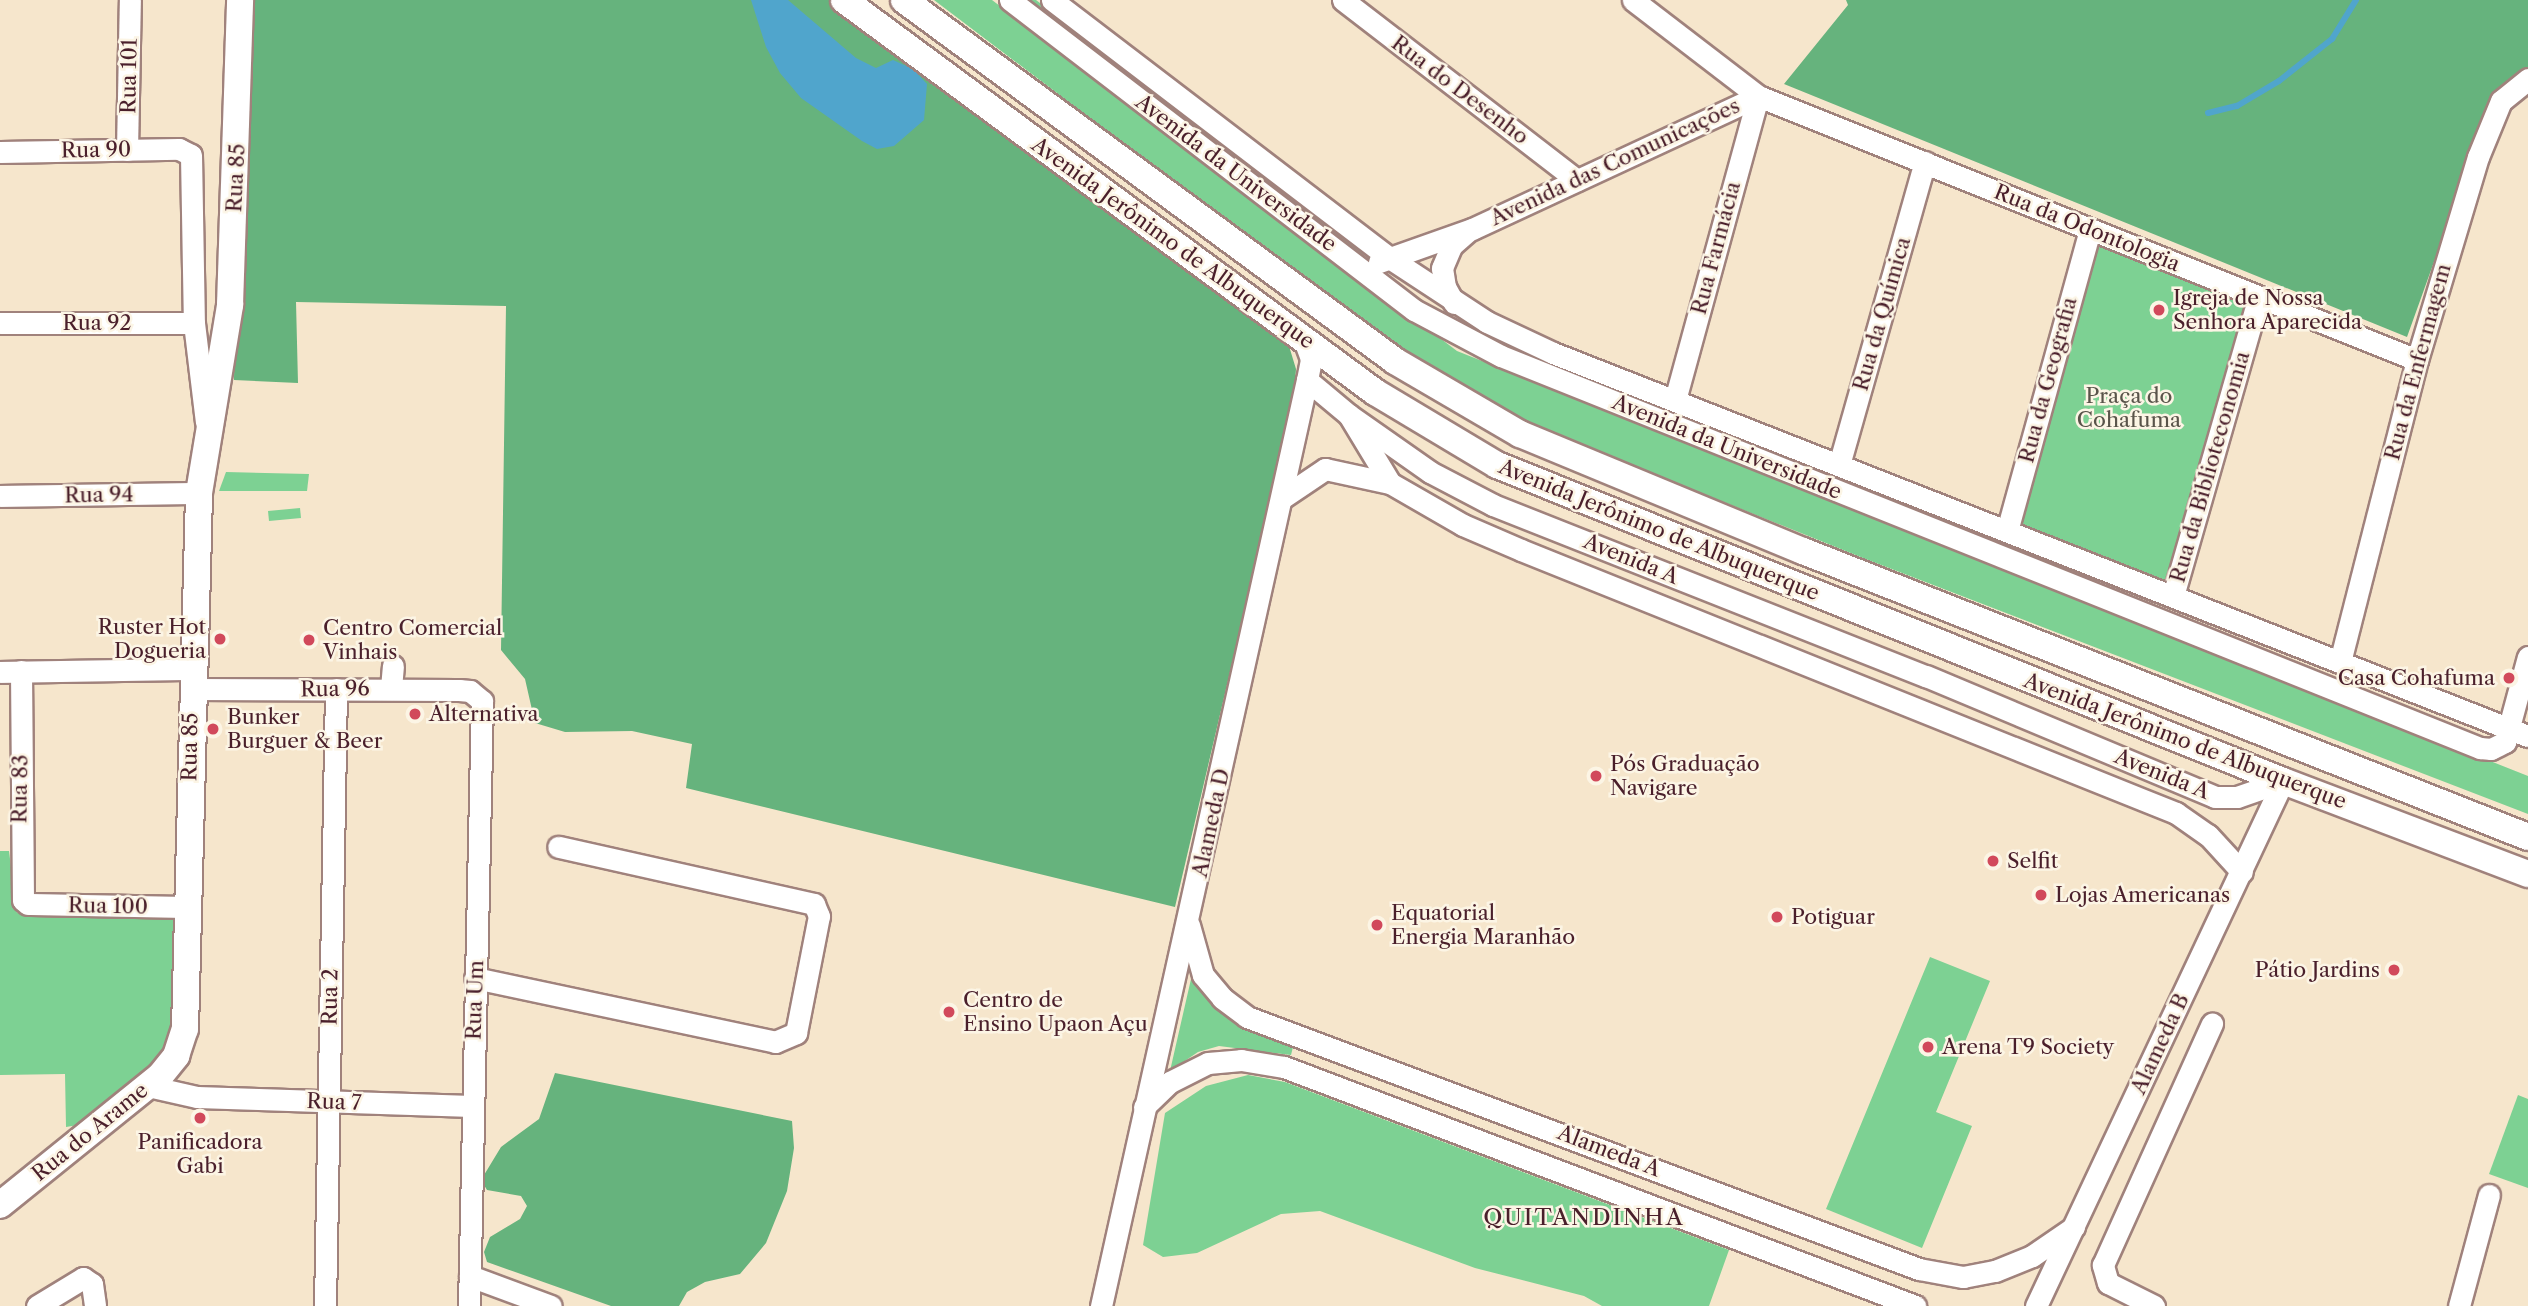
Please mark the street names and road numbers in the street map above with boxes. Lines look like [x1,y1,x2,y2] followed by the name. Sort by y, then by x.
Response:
[1387,30,1533,150] street label: Rua do Desenho
[116,38,142,114] street label: Rua 101
[1130,89,1342,257] street label: Avenida da Universidade
[1486,93,1744,231] street label: Avenida das Comunicações
[1026,132,1320,354] street label: Avenida Jerônimo de Albuquerque
[60,137,132,163] street label: Rua 90
[222,143,250,213] street label: Rua 85
[1686,179,1746,317] street label: Rua Farmácia
[1990,179,2184,277] street label: Rua da Odontologia
[1848,234,1916,394] street label: Rua da Química
[2380,261,2456,463] street label: Rua da Enfermagem
[2014,294,2082,466] street label: Rua da Geografia
[62,310,132,336] street label: Rua 92
[2165,348,2255,586] street label: Rua da Biblioteconomia
[1608,389,1846,505] street label: Avenida da Universidade
[1495,454,1823,606] street label: Avenida Jerônimo de Albuquerque
[64,482,134,508] street label: Rua 94
[1579,528,1683,590] street label: Avenida A
[2020,667,2350,815] street label: Avenida Jerônimo de Albuquerque
[300,676,370,702] street label: Rua 96
[177,712,203,782] street label: Rua 85
[2110,743,2214,805] street label: Avenida A
[7,754,33,824] street label: Rua 83
[1187,766,1235,880] street label: Alameda D
[68,893,148,919] street label: Rua 100
[461,959,489,1041] street label: Rua Um
[317,968,343,1026] street label: Rua 2
[2126,990,2194,1098] street label: Alameda B
[27,1077,153,1187] street label: Rua do Arame
[306,1088,362,1116] street label: Rua 7
[1554,1120,1664,1182] street label: Alameda A

